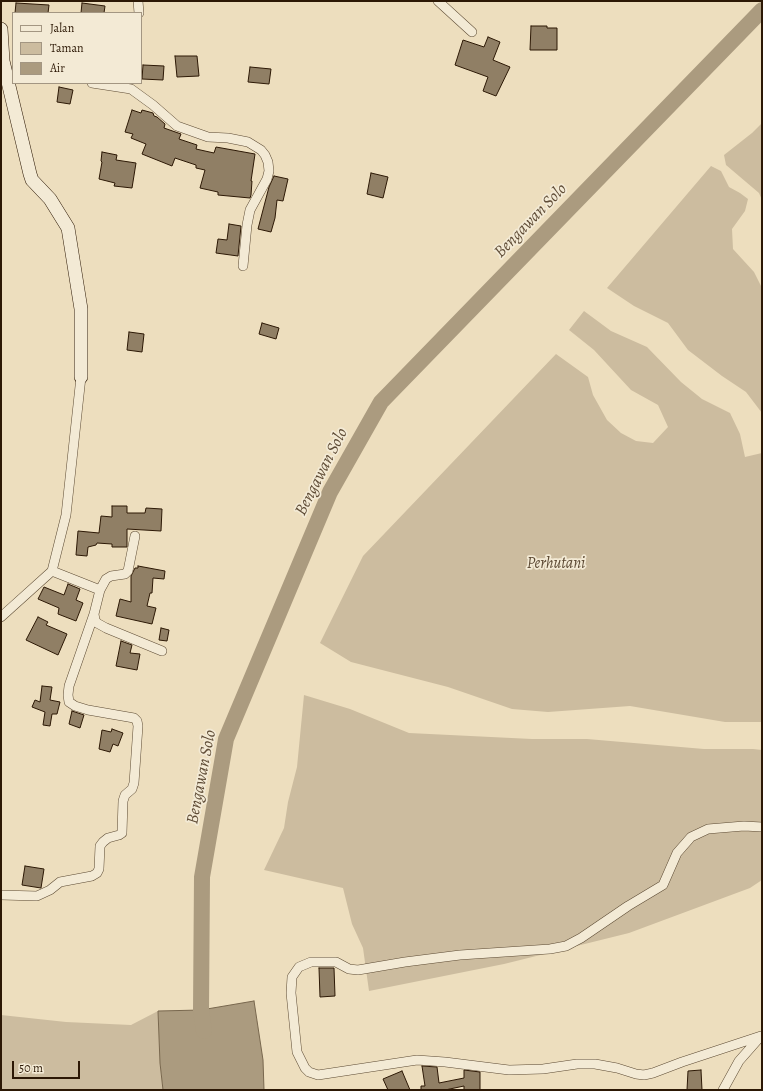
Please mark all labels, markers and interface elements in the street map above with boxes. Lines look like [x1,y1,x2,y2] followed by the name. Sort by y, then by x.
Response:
[12,12,142,84] legend
[50,20,74,36] text: Jalan
[50,40,84,56] text: Taman
[50,60,65,76] text: Air
[490,180,572,262] water label: Bengawan Solo
[291,425,353,519] water label: Bengawan Solo
[527,554,585,574] park label: Perhutani
[183,728,221,826] water label: Bengawan Solo
[14,1053,82,1079] scale bar
[19,1060,43,1076] text: 50 m

